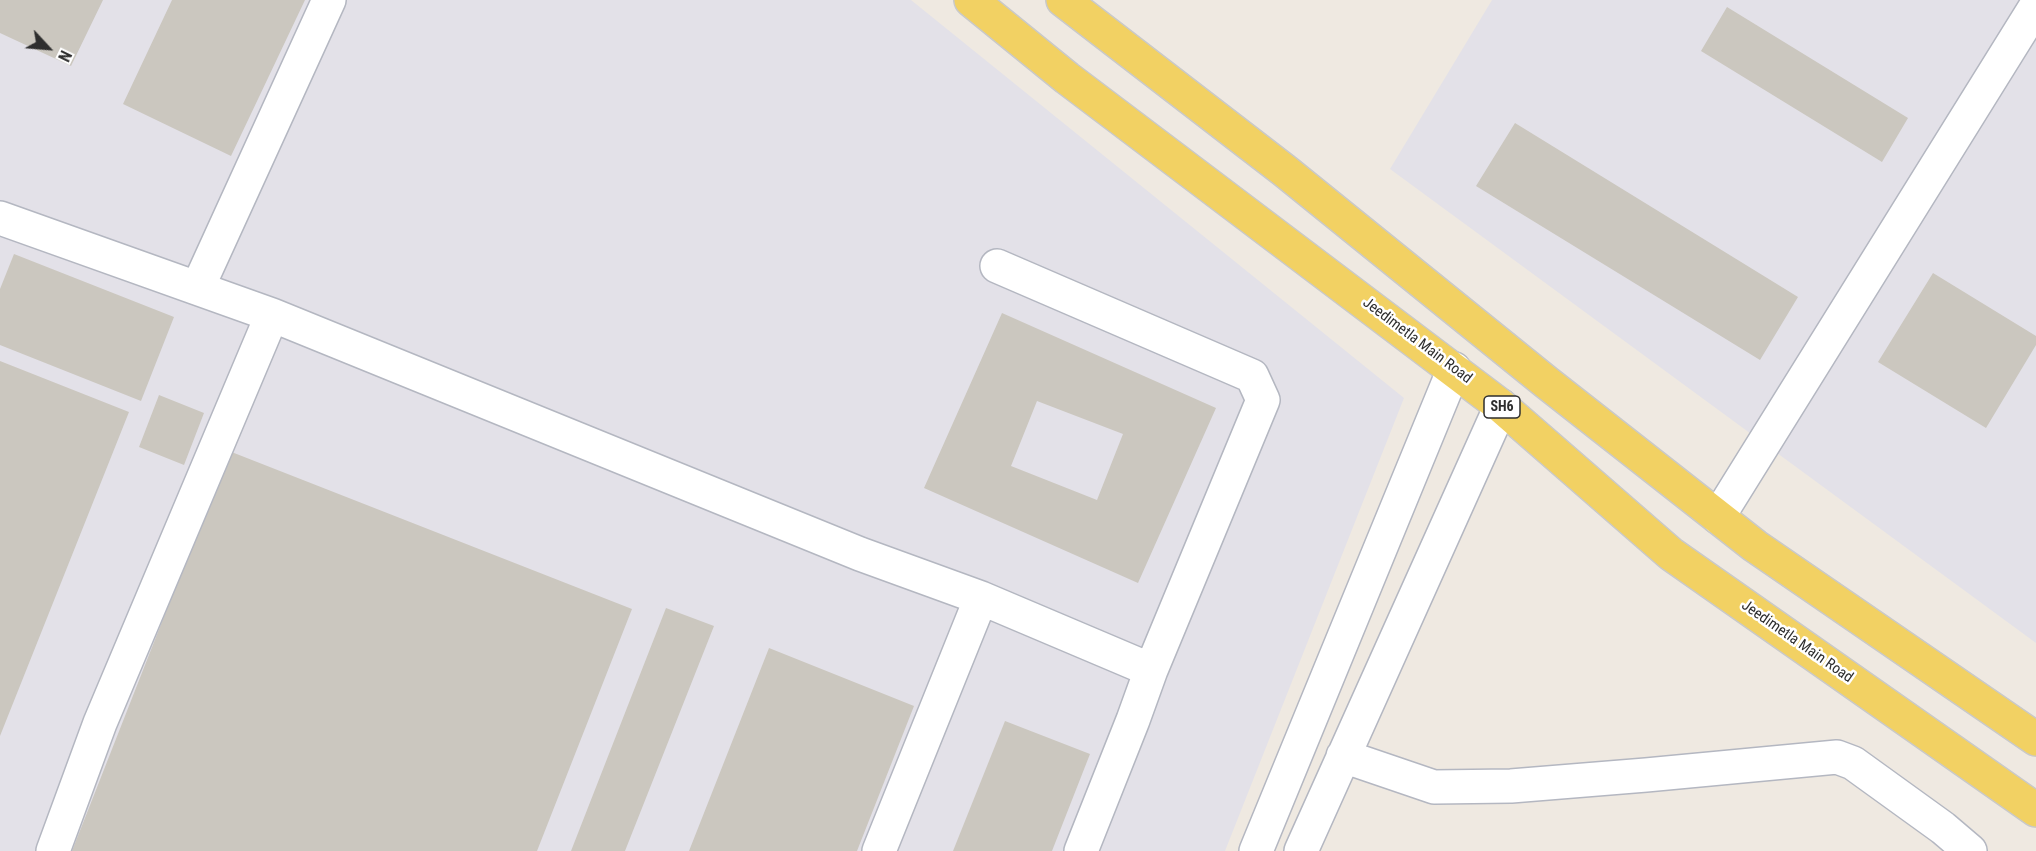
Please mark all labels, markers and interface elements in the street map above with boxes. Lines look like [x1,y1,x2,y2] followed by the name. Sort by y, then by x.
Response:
[18,18,78,78] north arrow
[54,48,75,65] text: N
[1359,294,1475,388] street label: Jeedimetla Main Road
[1484,396,1520,418] road number: SH6
[1738,597,1856,687] street label: Jeedimetla Main Road

